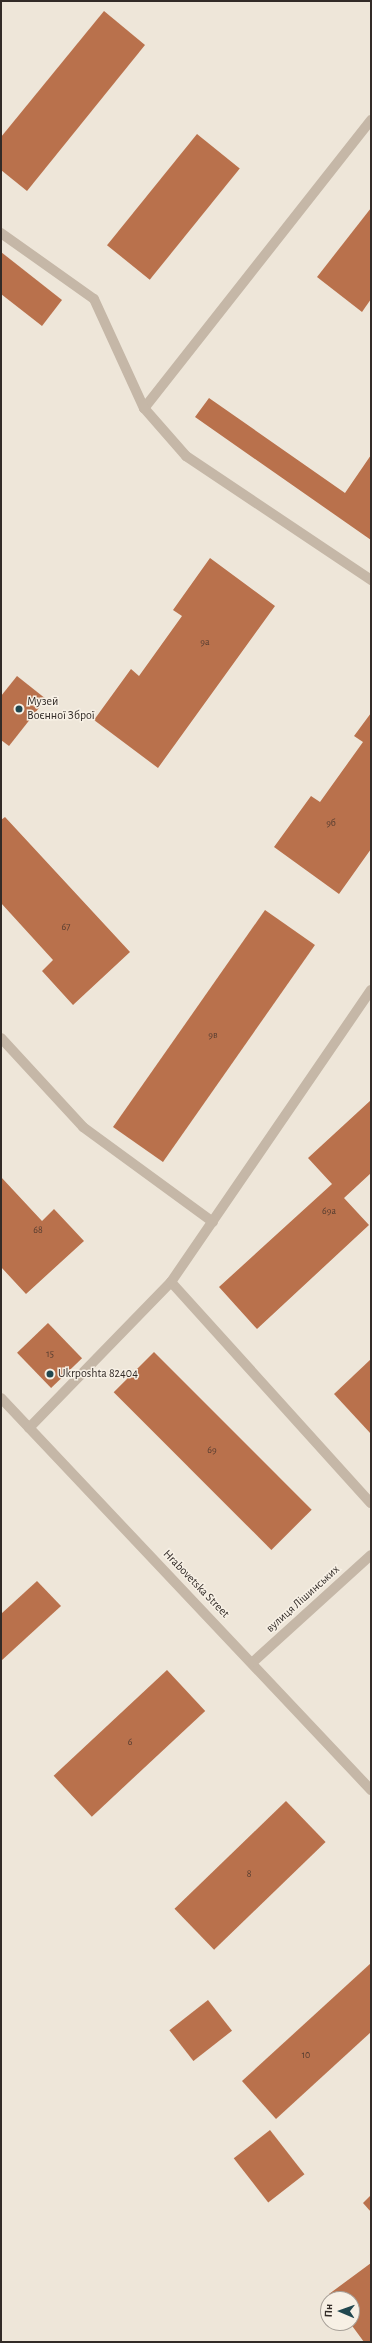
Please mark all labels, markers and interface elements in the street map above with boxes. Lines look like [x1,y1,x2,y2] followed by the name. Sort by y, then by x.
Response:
[200,637,210,649] house number: 9а
[27,695,95,723] place label: Музей Воєнної Зброї
[14,704,24,714] marker: Музей Воєнної Зброї
[326,818,336,830] house number: 9б
[62,922,70,934] house number: 67
[208,1030,218,1042] house number: 9в
[322,1206,336,1218] house number: 69а
[33,1225,43,1237] house number: 68
[46,1349,54,1361] house number: 15
[58,1367,138,1381] place label: Ukrposhta 82404
[45,1369,55,1379] marker: Ukrposhta 82404
[207,1445,217,1457] house number: 69
[160,1547,232,1621] street label: Hrabovetska Street
[263,1562,343,1636] street label: вулиця Лішинських
[128,1737,132,1749] house number: 6
[247,1869,251,1881] house number: 8
[302,2050,310,2062] house number: 10
[320,2291,360,2331] north arrow
[323,2304,334,2318] text: Пн

